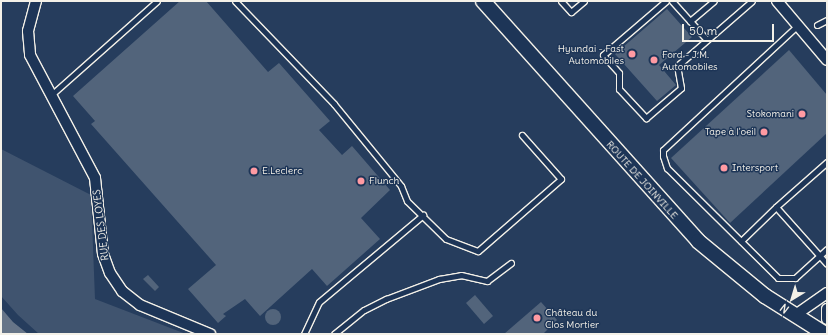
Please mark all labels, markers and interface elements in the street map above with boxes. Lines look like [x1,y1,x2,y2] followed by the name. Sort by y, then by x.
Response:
[684,16,776,42] scale bar
[689,23,717,38] text: 50 m
[558,42,624,66] place label: Hyundai - Fast Automobiles
[662,48,718,72] place label: Ford - J.M. Automobiles
[627,49,637,59] marker: Hyundai - Fast Automobiles
[649,55,659,65] marker: Ford - J.M. Automobiles
[746,108,794,120] place label: Stokomani
[797,109,807,119] marker: Stokomani
[705,126,756,138] place label: Tape à l'oeil
[759,127,769,137] marker: Tape à l'oeil
[604,138,680,222] street label: ROUTE DE JOINVILLE
[732,162,778,174] place label: Intersport
[719,163,729,173] marker: Intersport
[262,165,302,177] place label: E.Leclerc
[249,166,259,176] marker: E.Leclerc
[369,175,399,187] place label: Flunch
[356,176,366,186] marker: Flunch
[91,189,111,261] street label: RUE DES LOYES
[772,279,812,319] north arrow
[777,301,792,316] text: N
[545,306,599,330] place label: Château du Clos Mortier
[532,313,542,323] marker: Château du Clos Mortier

